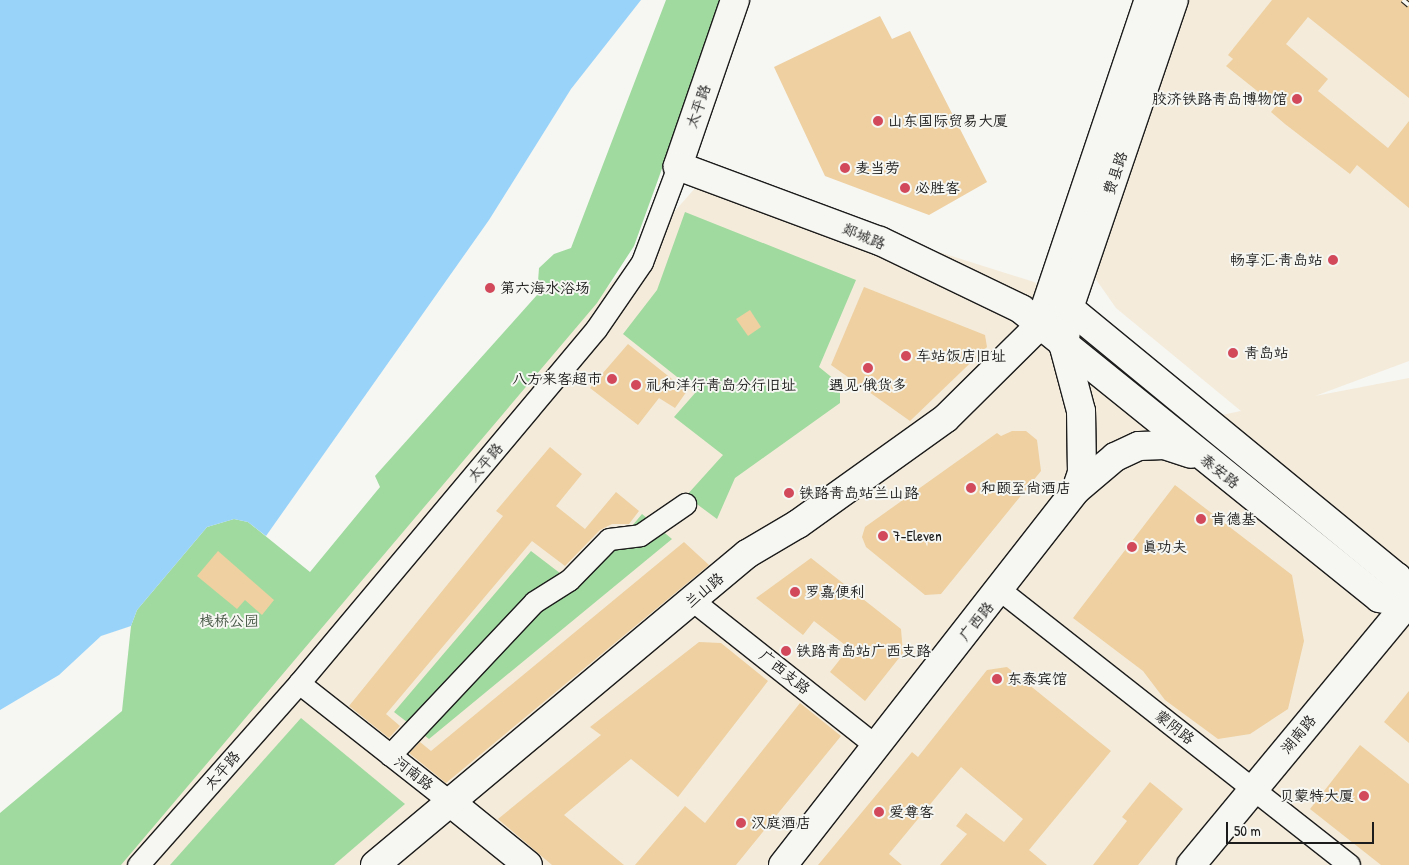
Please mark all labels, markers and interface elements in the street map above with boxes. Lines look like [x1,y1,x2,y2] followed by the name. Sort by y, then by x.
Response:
[682,82,714,130] street label: 太平路
[1152,90,1287,108] place label: 胶济铁路青岛博物馆
[1291,93,1303,105] marker: 胶济铁路青岛博物馆
[888,112,1008,130] place label: 山东国际贸易大厦
[872,115,884,127] marker: 山东国际贸易大厦
[1099,149,1131,197] street label: 费县路
[855,159,900,177] place label: 麦当劳
[839,162,851,174] marker: 麦当劳
[915,179,960,197] place label: 必胜客
[899,182,911,194] marker: 必胜客
[840,219,888,253] street label: 郯城路
[1230,251,1323,269] place label: 畅享汇·青岛站
[1327,254,1339,266] marker: 畅享汇·青岛站
[500,279,590,297] place label: 第六海水浴场
[484,282,496,294] marker: 第六海水浴场
[1244,344,1289,362] place label: 青岛站
[1226,346,1240,360] marker: 青岛站
[916,347,1006,365] place label: 车站饭店旧址
[900,350,912,362] marker: 车站饭店旧址
[862,362,874,374] marker: 遇见·俄货多
[512,370,602,388] place label: 八方来客超市
[606,373,618,385] marker: 八方来客超市
[646,376,796,394] place label: 礼和洋行青岛分行旧址
[829,376,907,394] place label: 遇见·俄货多
[630,379,642,391] marker: 礼和洋行青岛分行旧址
[464,439,506,485] street label: 太平路
[1197,450,1243,492] street label: 泰安路
[981,479,1071,497] place label: 和颐至尚酒店
[965,482,977,494] marker: 和颐至尚酒店
[799,484,919,502] place label: 铁路青岛站兰山路
[783,487,795,499] marker: 铁路青岛站兰山路
[1211,510,1256,528] place label: 肯德基
[1195,513,1207,525] marker: 肯德基
[893,527,942,545] place label: 7-Eleven
[877,530,889,542] marker: 7-Eleven
[1142,538,1187,556] place label: 真功夫
[1126,541,1138,553] marker: 真功夫
[681,569,727,611] street label: 兰山路
[805,583,865,601] place label: 罗嘉便利
[789,586,801,598] marker: 罗嘉便利
[955,598,997,644] street label: 广西路
[199,612,259,630] park label: 栈桥公园
[796,642,931,660] place label: 铁路青岛站广西支路
[780,645,792,657] marker: 铁路青岛站广西支路
[756,646,814,698] street label: 广西支路
[1007,670,1067,688] place label: 东泰宾馆
[991,673,1003,685] marker: 东泰宾馆
[1152,706,1198,748] street label: 蒙阴路
[1277,711,1319,757] street label: 湖南路
[200,747,244,793] street label: 太平路
[391,752,437,794] street label: 河南路
[1279,787,1354,805] place label: 贝蒙特大厦
[1358,790,1370,802] marker: 贝蒙特大厦
[889,803,934,821] place label: 爱尊客
[873,806,885,818] marker: 爱尊客
[1229,812,1376,844] scale bar
[751,814,811,832] place label: 汉庭酒店
[735,817,747,829] marker: 汉庭酒店
[1234,820,1261,841] text: 50 m

